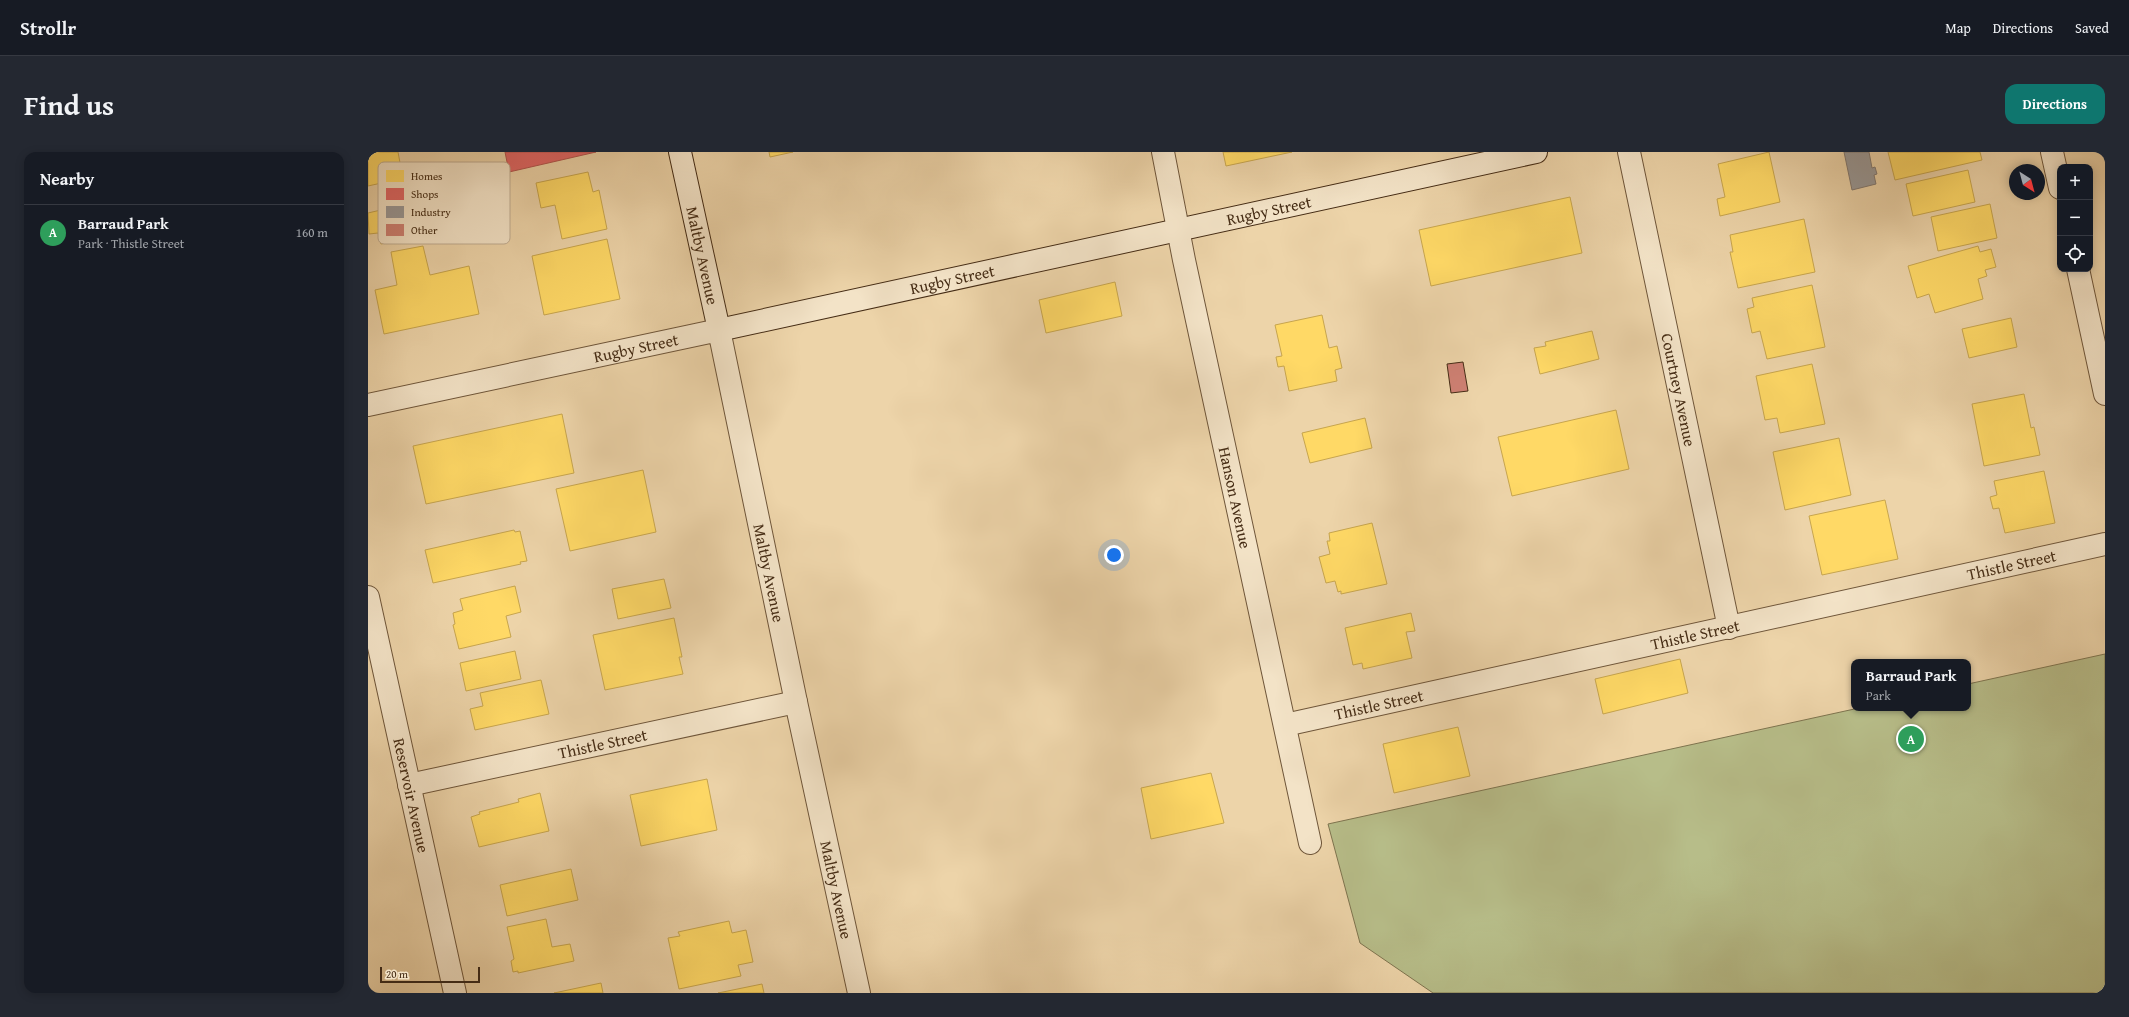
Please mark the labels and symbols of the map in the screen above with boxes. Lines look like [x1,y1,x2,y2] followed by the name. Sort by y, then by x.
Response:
[378,162,510,244] legend
[2009,164,2045,200] north arrow
[411,168,442,184] text: Homes
[411,186,438,202] text: Shops
[1224,189,1314,231] street label: Rugby Street
[411,204,451,220] text: Industry
[680,204,725,307] street label: Maltby Avenue
[411,222,438,238] text: Other
[908,258,997,300] street label: Rugby Street
[591,327,681,368] street label: Rugby Street
[1655,331,1703,449] street label: Courtney Avenue
[1213,444,1258,551] street label: Hanson Avenue
[747,522,791,624] street label: Maltby Avenue
[1965,543,2059,586] street label: Thistle Street
[1104,545,1124,565] your location
[1648,613,1742,656] street label: Thistle Street
[1332,683,1426,726] street label: Thistle Street
[556,722,650,765] street label: Thistle Street
[1898,724,1924,754] pin: A
[387,736,436,855] street label: Reservoir Avenue
[814,839,859,941] street label: Maltby Avenue
[380,965,480,984] scale bar

